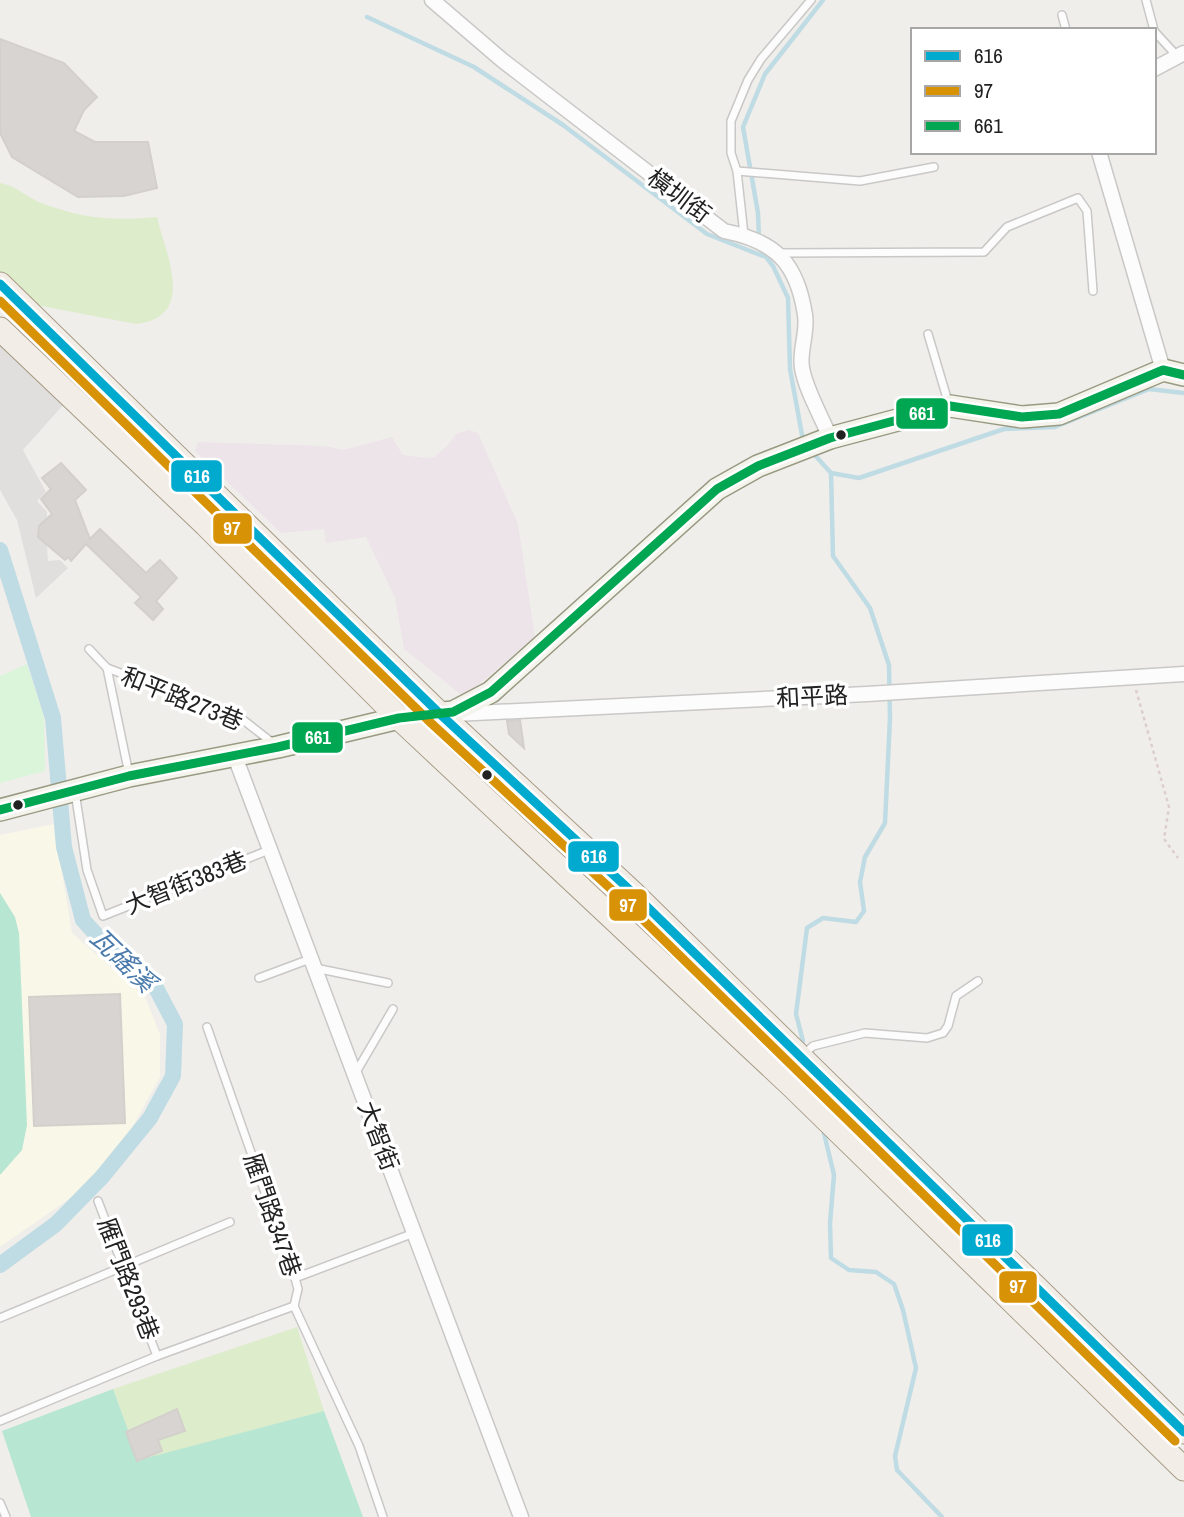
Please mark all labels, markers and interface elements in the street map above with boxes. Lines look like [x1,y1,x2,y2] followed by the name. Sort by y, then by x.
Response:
[911,28,1156,154] legend
[974,41,1003,70] text: 616
[974,76,993,105] text: 97
[974,111,1003,140] text: 661
[641,161,718,230] street label: 橫圳街
[895,397,949,430] line badge: 661
[909,400,935,426] text: 661
[834,428,848,442] unlabelled marker
[170,459,223,493] line badge: 616
[184,463,210,489] text: 616
[212,512,253,545] line badge: 97
[223,515,241,541] text: 97
[117,659,248,737] street label: 和平路273巷
[775,678,849,714] street label: 和平路
[291,721,344,754] line badge: 661
[305,724,331,750] text: 661
[480,768,494,782] unlabelled marker
[11,798,25,812] unlabelled marker
[567,840,620,873] line badge: 616
[120,843,251,921] street label: 大智街383巷
[581,843,607,869] text: 616
[608,888,648,922] line badge: 97
[619,892,637,918] text: 97
[83,920,166,1002] water label: 瓦磘溪
[351,1096,407,1175] street label: 大智街
[237,1149,309,1281] street label: 雁門路347巷
[91,1213,167,1345] street label: 雁門路293巷
[961,1223,1014,1257] line badge: 616
[975,1227,1001,1253] text: 616
[998,1270,1038,1304] line badge: 97
[1009,1273,1027,1299] text: 97

